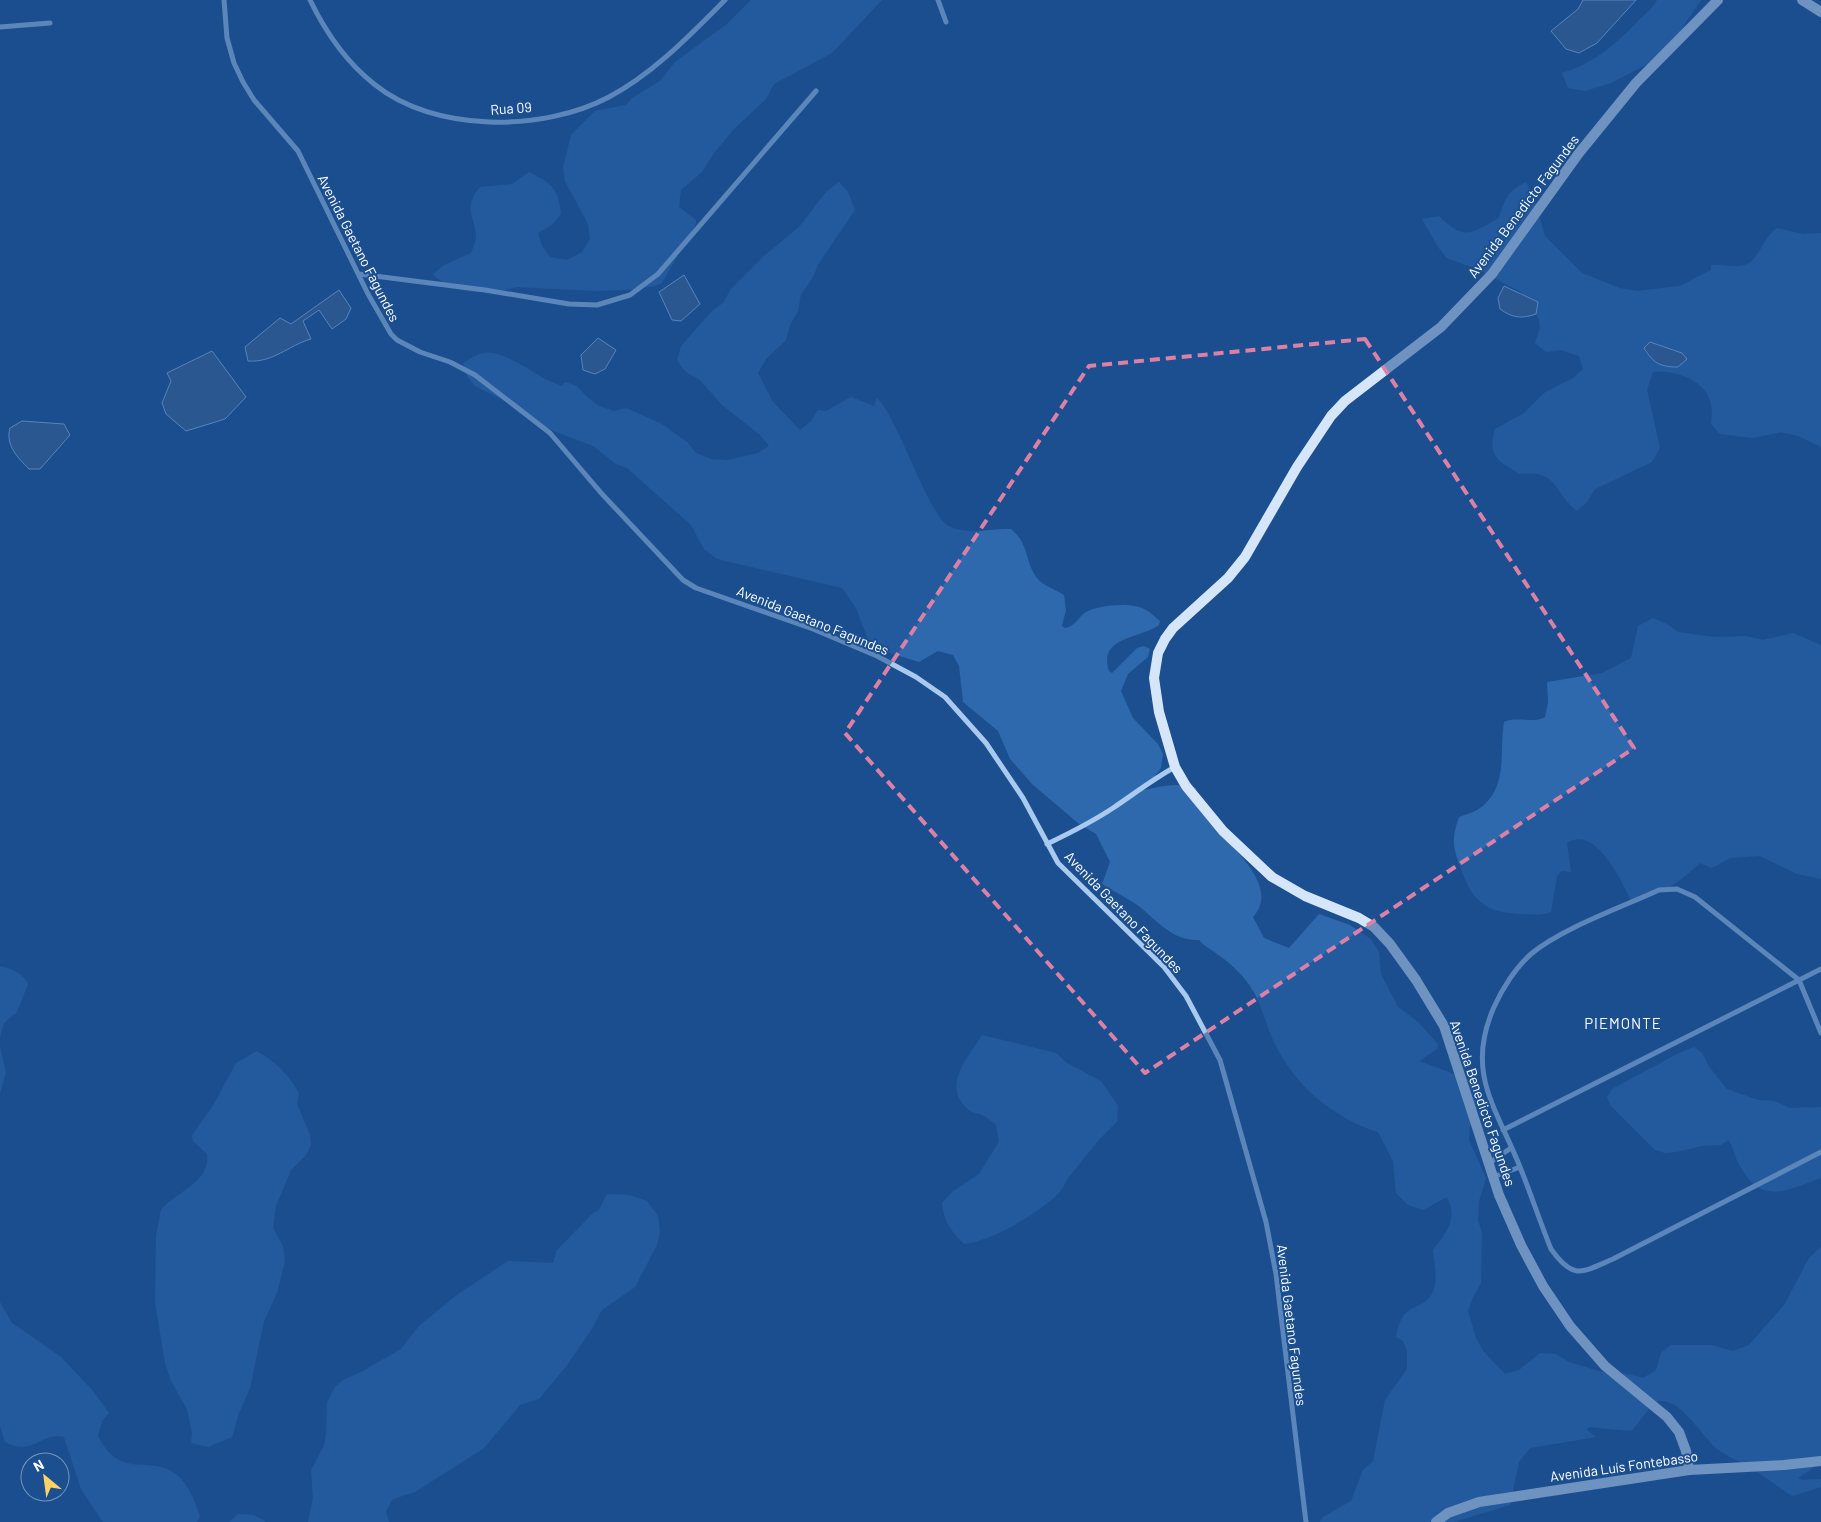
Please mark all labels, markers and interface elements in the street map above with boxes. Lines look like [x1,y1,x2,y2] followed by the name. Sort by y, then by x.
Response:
[490,98,532,118] street label: Rua 09
[1464,131,1582,281] street label: Avenida Benedicto Fagundes
[315,172,404,325] street label: Avenida Gaetano Fagundes
[734,582,892,658] street label: Avenida Gaetano Fagundes
[1061,848,1187,977] street label: Avenida Gaetano Fagundes
[1584,1014,1662,1032] district label: PIEMONTE
[1447,1018,1520,1188] street label: Avenida Benedicto Fagundes
[1274,1243,1310,1407] street label: Avenida Gaetano Fagundes
[1549,1447,1699,1485] street label: Avenida Luís Fontebasso
[20,1452,70,1502] north arrow
[30,1456,47,1475] text: N

